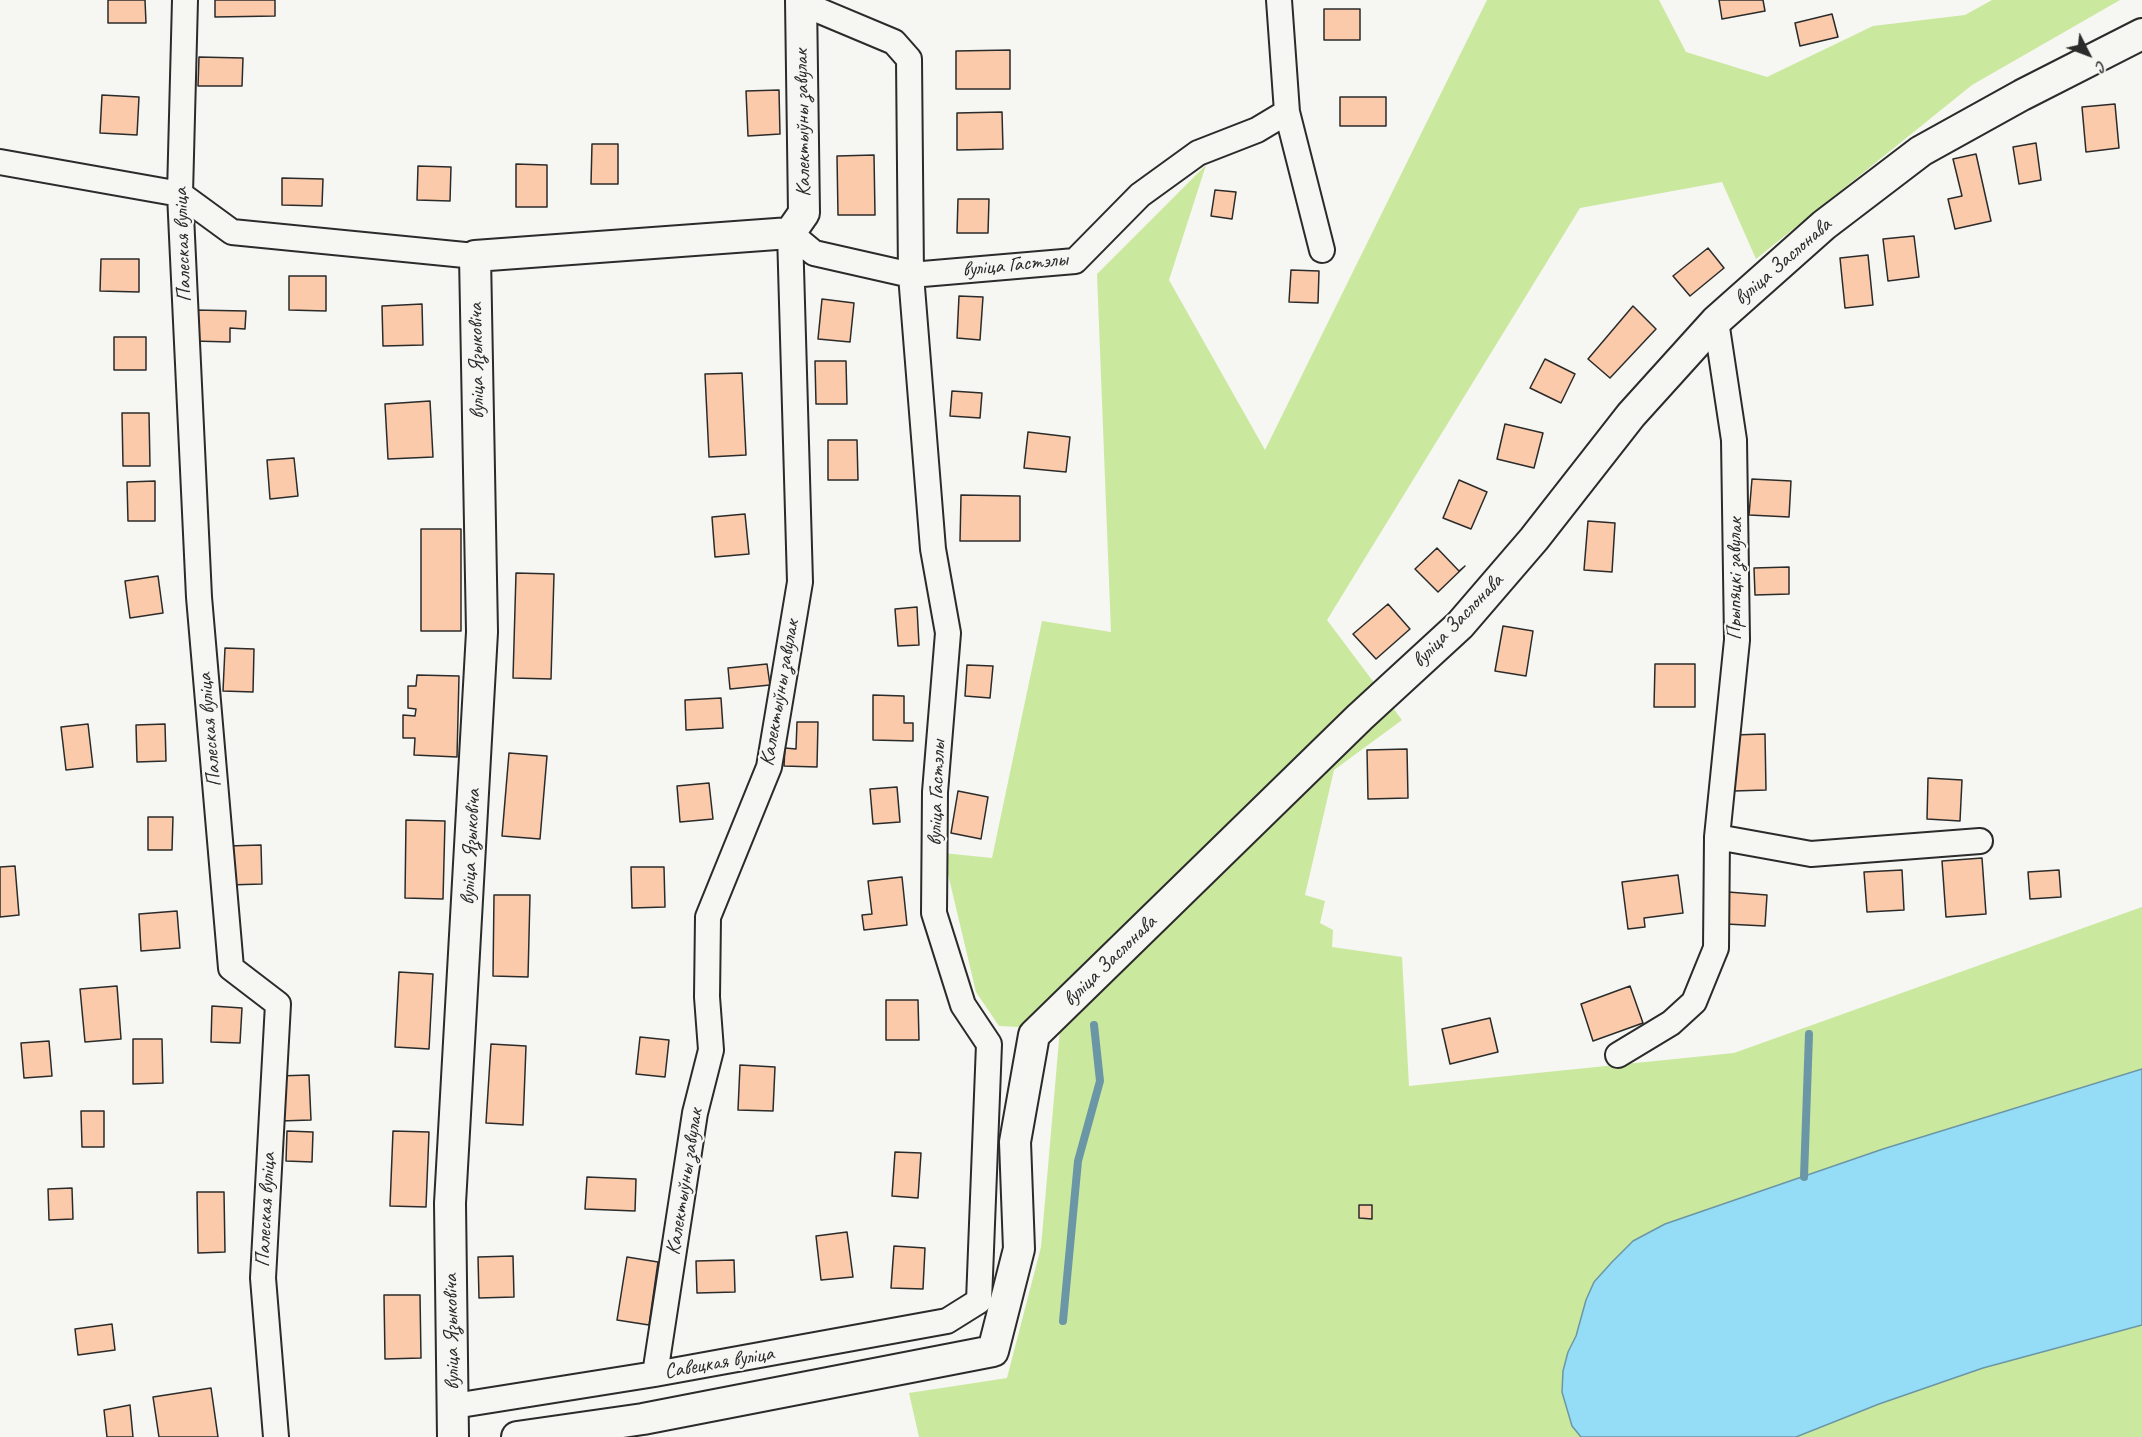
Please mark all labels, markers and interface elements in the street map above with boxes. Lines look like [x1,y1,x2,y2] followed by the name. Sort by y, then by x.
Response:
[2058,24,2118,84] north arrow
[789,49,817,197] street label: Калектыўны завулак
[2091,56,2111,76] text: С
[168,187,198,303] street label: Палеская вуліца
[1729,213,1837,311] street label: вуліца Заслонава
[961,247,1069,283] street label: вуліца Гастэлы
[463,303,491,419] street label: вуліца Языковіча
[1722,518,1748,640] street label: Прыпяцкі завулак
[1407,569,1509,673] street label: вуліца Заслонава
[755,618,805,768] street label: Калектыўны завулак
[192,672,228,788] street label: Палеская вуліца
[923,740,951,846] street label: вуліца Гастэлы
[455,788,487,906] street label: вуліца Языковіча
[1058,910,1162,1012] street label: вуліца Заслонава
[661,1107,709,1257] street label: Калектыўны завулак
[250,1152,282,1268] street label: Палеская вуліца
[438,1274,466,1390] street label: вуліца Языковіча
[662,1341,776,1385] street label: Савецкая вуліца

